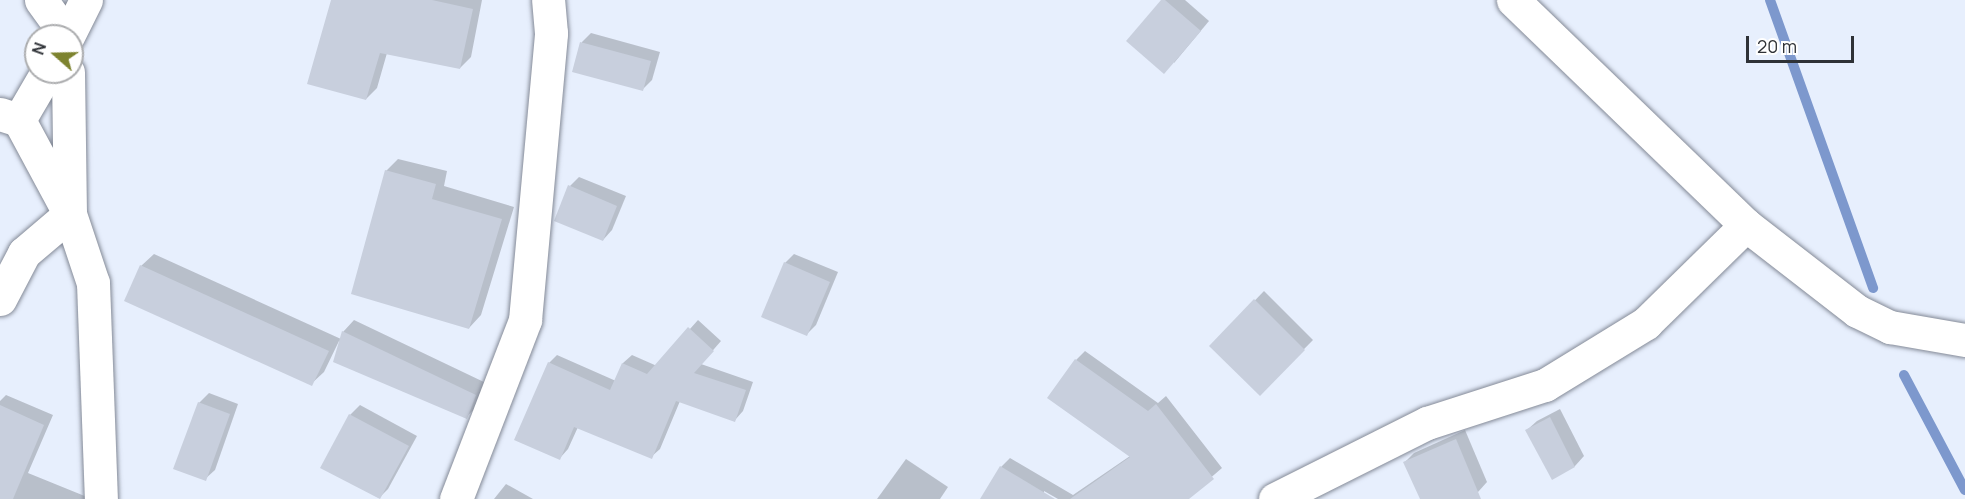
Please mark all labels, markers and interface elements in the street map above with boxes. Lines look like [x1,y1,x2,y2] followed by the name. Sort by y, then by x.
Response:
[24,24,84,84] north arrow
[1749,24,1857,62] scale bar
[1757,34,1797,58] text: 20 m
[27,39,51,58] text: N

